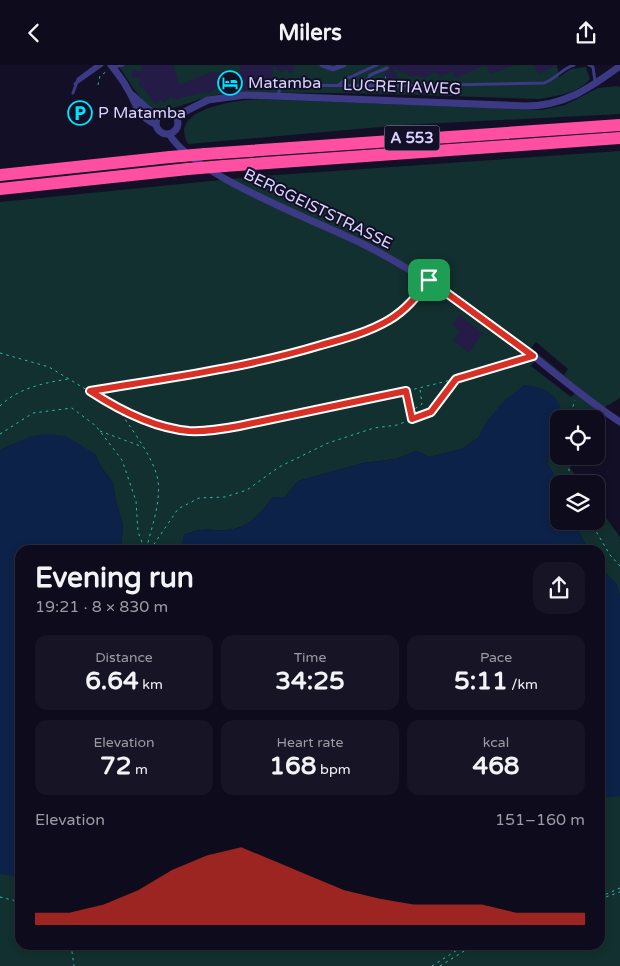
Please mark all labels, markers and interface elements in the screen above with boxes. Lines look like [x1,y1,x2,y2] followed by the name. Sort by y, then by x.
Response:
[20,19,48,47] icon: back
[572,19,600,47] icon: share
[278,20,342,46] text: Milers
[217,70,243,96] hotel icon: Matamba
[248,73,321,93] place label: Matamba
[342,75,462,99] street label: LUCRETIAWEG
[67,100,93,126] parking icon: P Matamba
[98,103,186,123] place label: P Matamba
[384,125,440,151] road number: A 553
[240,164,396,254] street label: BERGGEISTSTRASSE
[408,259,450,301] pin
[415,266,443,294] icon: arrive
[550,410,605,530] map controls
[550,410,605,465] button: locate
[550,475,605,530] button: layers
[35,561,194,595] text: Evening run
[533,562,585,614] button: share
[35,597,168,617] text: 19:21 · 8 × 830 m
[95,649,153,666] text: Distance
[294,649,326,666] text: Time
[480,649,512,666] text: Pace
[85,666,139,696] text: 6.64
[275,666,345,696] text: 34:25
[454,666,508,696] text: 5:11
[139,676,163,693] text: km
[508,676,538,693] text: /km
[93,734,155,751] text: Elevation
[277,734,343,751] text: Heart rate
[483,734,509,751] text: kcal
[100,751,131,781] text: 72
[269,751,316,781] text: 168
[472,751,520,781] text: 468
[131,761,148,778] text: m
[316,761,351,778] text: bpm
[35,810,105,830] text: Elevation
[495,810,585,830] text: 151–160 m

